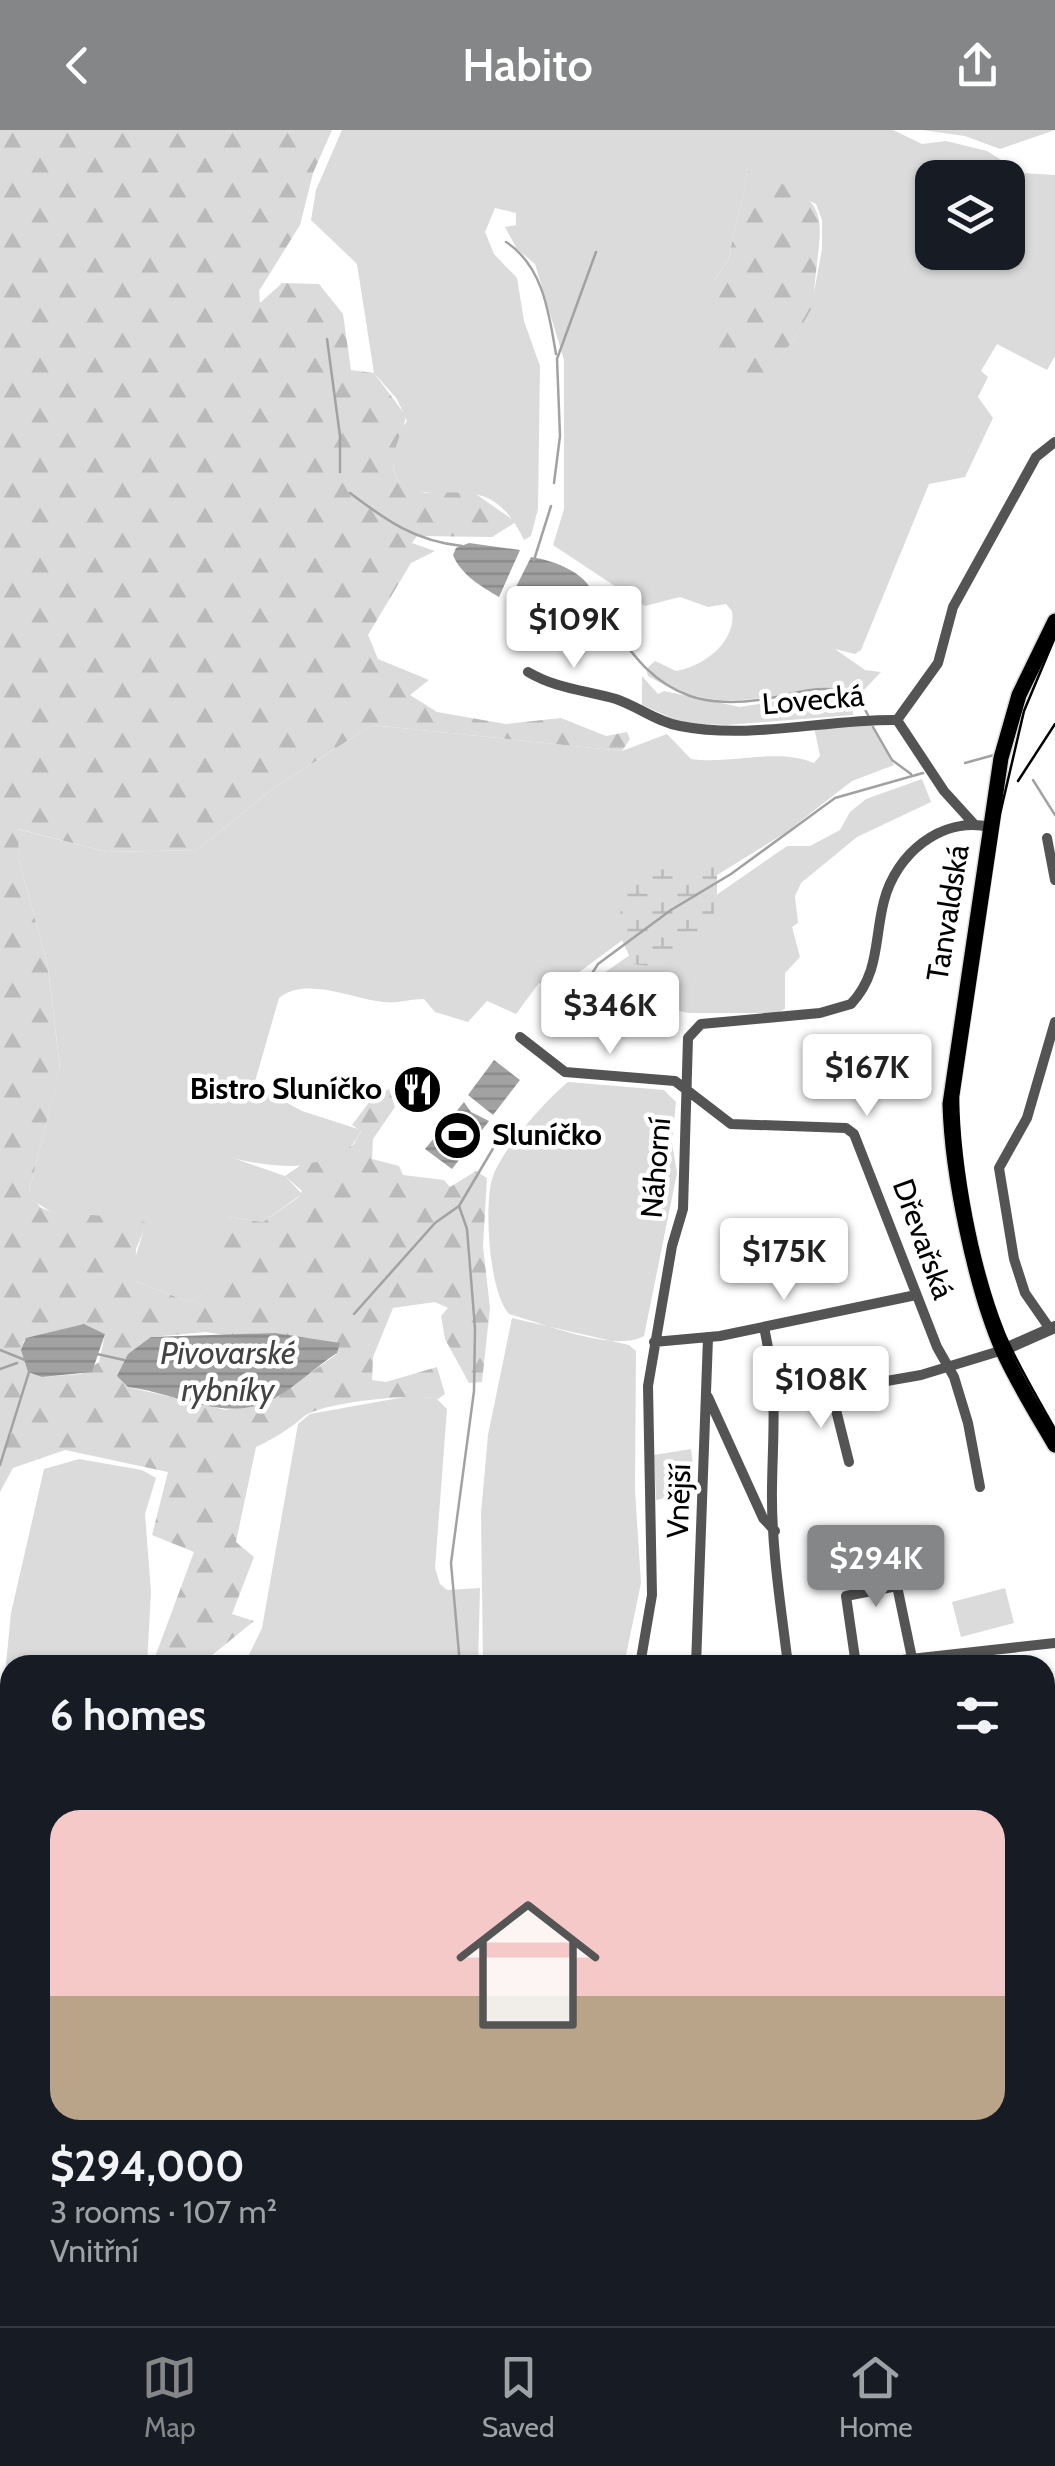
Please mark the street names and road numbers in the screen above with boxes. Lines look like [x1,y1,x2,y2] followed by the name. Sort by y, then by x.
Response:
[760,677,866,722] street label: Lovecká
[918,841,977,984] street label: Tanvaldská
[633,1116,678,1220] street label: Náhorní
[885,1174,962,1304] street label: Dřevařská
[659,1463,698,1539] street label: Vnější

